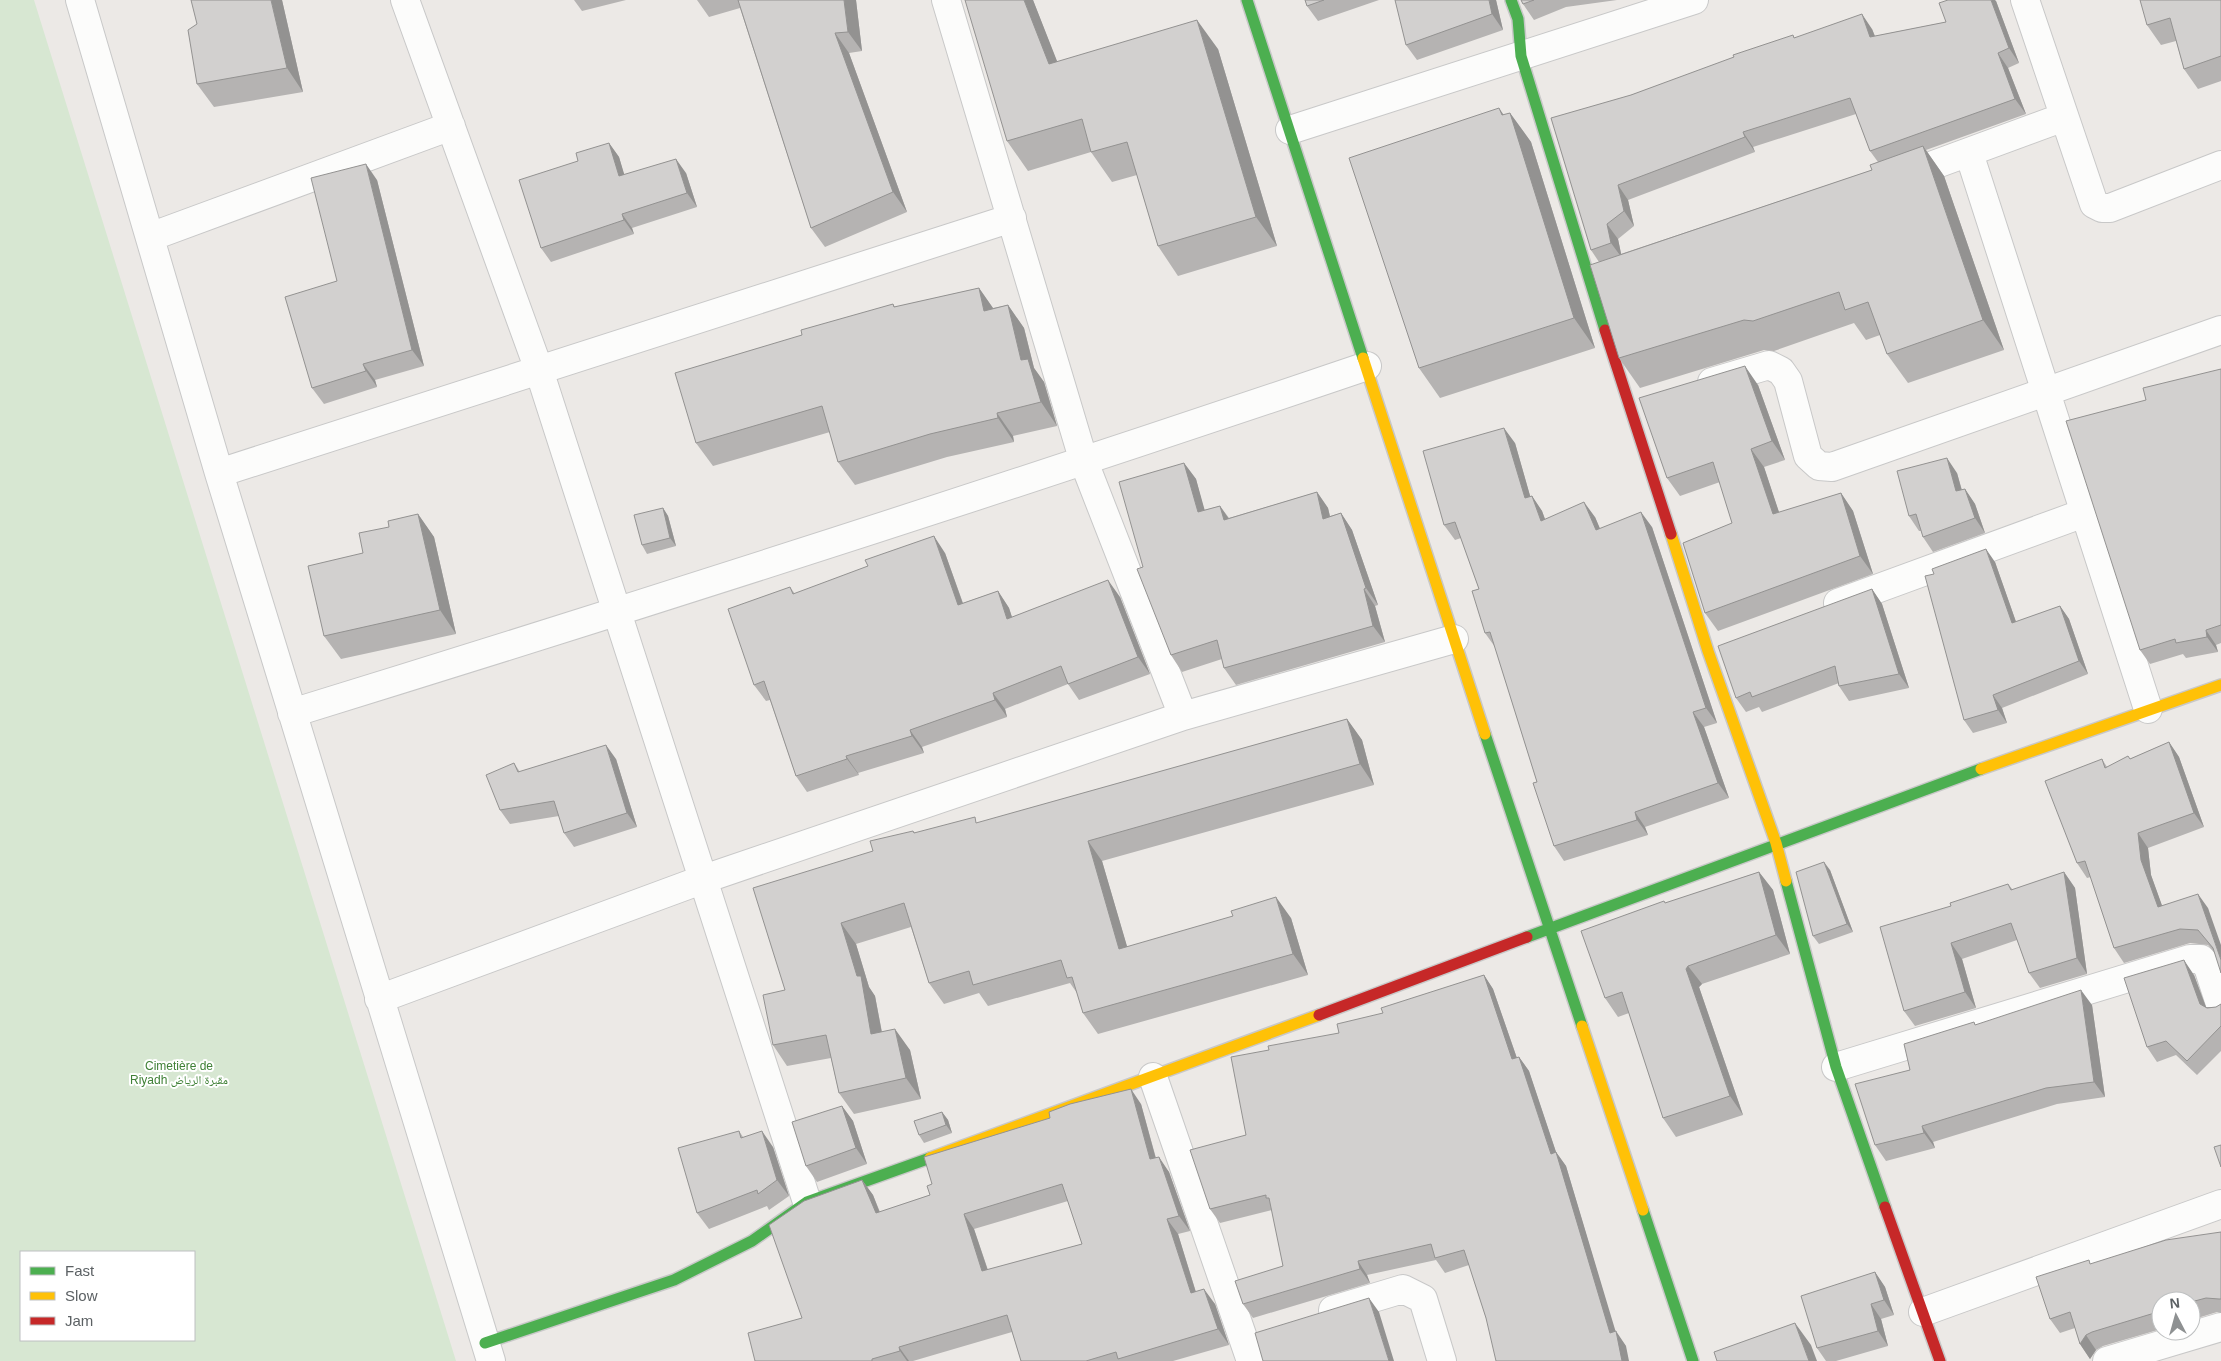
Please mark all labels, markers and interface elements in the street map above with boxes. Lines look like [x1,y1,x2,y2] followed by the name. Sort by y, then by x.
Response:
[130,1059,228,1087] park label: Cimetière de Riyadh مقبرة الرياض
[20,1251,195,1341] legend
[65,1262,95,1279] text: Fast
[65,1287,98,1304] text: Slow
[2151,1291,2201,1341] north arrow
[2169,1295,2181,1312] text: N
[65,1312,93,1329] text: Jam

